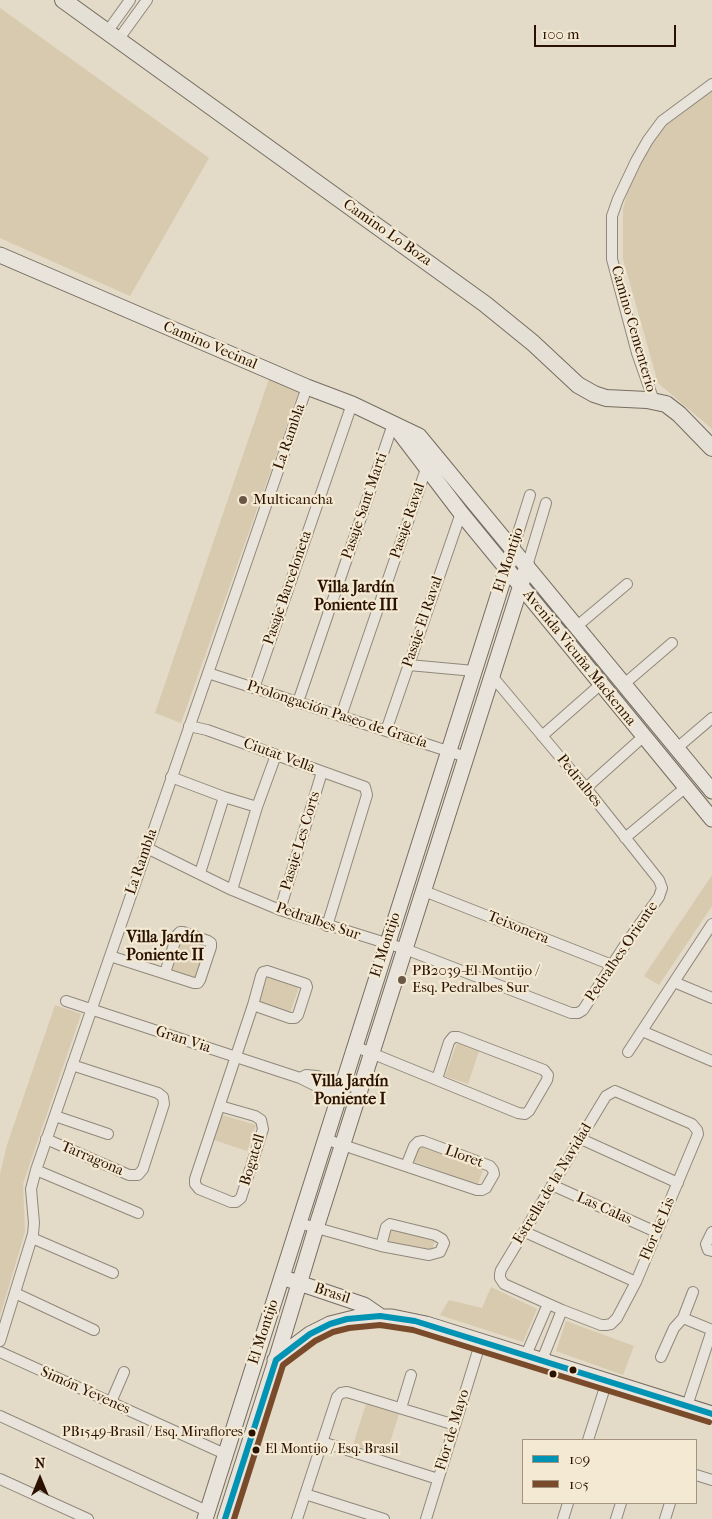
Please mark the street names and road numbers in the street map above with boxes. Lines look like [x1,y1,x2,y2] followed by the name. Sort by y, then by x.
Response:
[339,196,435,270] street label: Camino Lo Boza
[606,264,660,394] street label: Camino Cementerio
[160,318,260,374] street label: Camino Vecinal
[270,402,310,472] street label: La Rambla
[338,450,392,562] street label: Pasaje Sant Marti
[387,481,429,561] street label: Pasaje Raval
[490,525,528,595] street label: El Montijo
[260,529,316,647] street label: Pasaje Barceloneta
[399,574,447,670] street label: Pasaje El Raval
[519,586,639,730] street label: Avenida Vicuña Mackenna
[244,677,430,753] street label: Prolongación Paseo de Gracía
[241,735,317,777] street label: Ciutat Vella
[552,751,606,811] street label: Pedralbes
[277,789,325,893] street label: Pasaje Les Corts
[122,827,162,897] street label: La Rambla
[582,898,662,1006] street label: Pedralbes Oriente
[273,899,363,945] street label: Pedralbes Sur
[484,907,552,949] street label: Teixonera
[367,910,405,980] street label: El Montijo
[153,1023,213,1057] street label: Gran Via
[510,1120,596,1248] street label: Estrella de la Navidad
[237,1132,269,1188] street label: Bogatell
[58,1138,126,1180] street label: Tarragona
[442,1142,486,1172] street label: Lloret
[574,1189,634,1229] street label: Las Calas
[637,1195,679,1263] street label: Flor de Lis
[312,1280,352,1308] street label: Brasil
[245,1297,283,1367] street label: El Montijo
[37,1363,133,1419] street label: Simón Yevenes
[432,1387,474,1473] street label: Flor de Mayo

